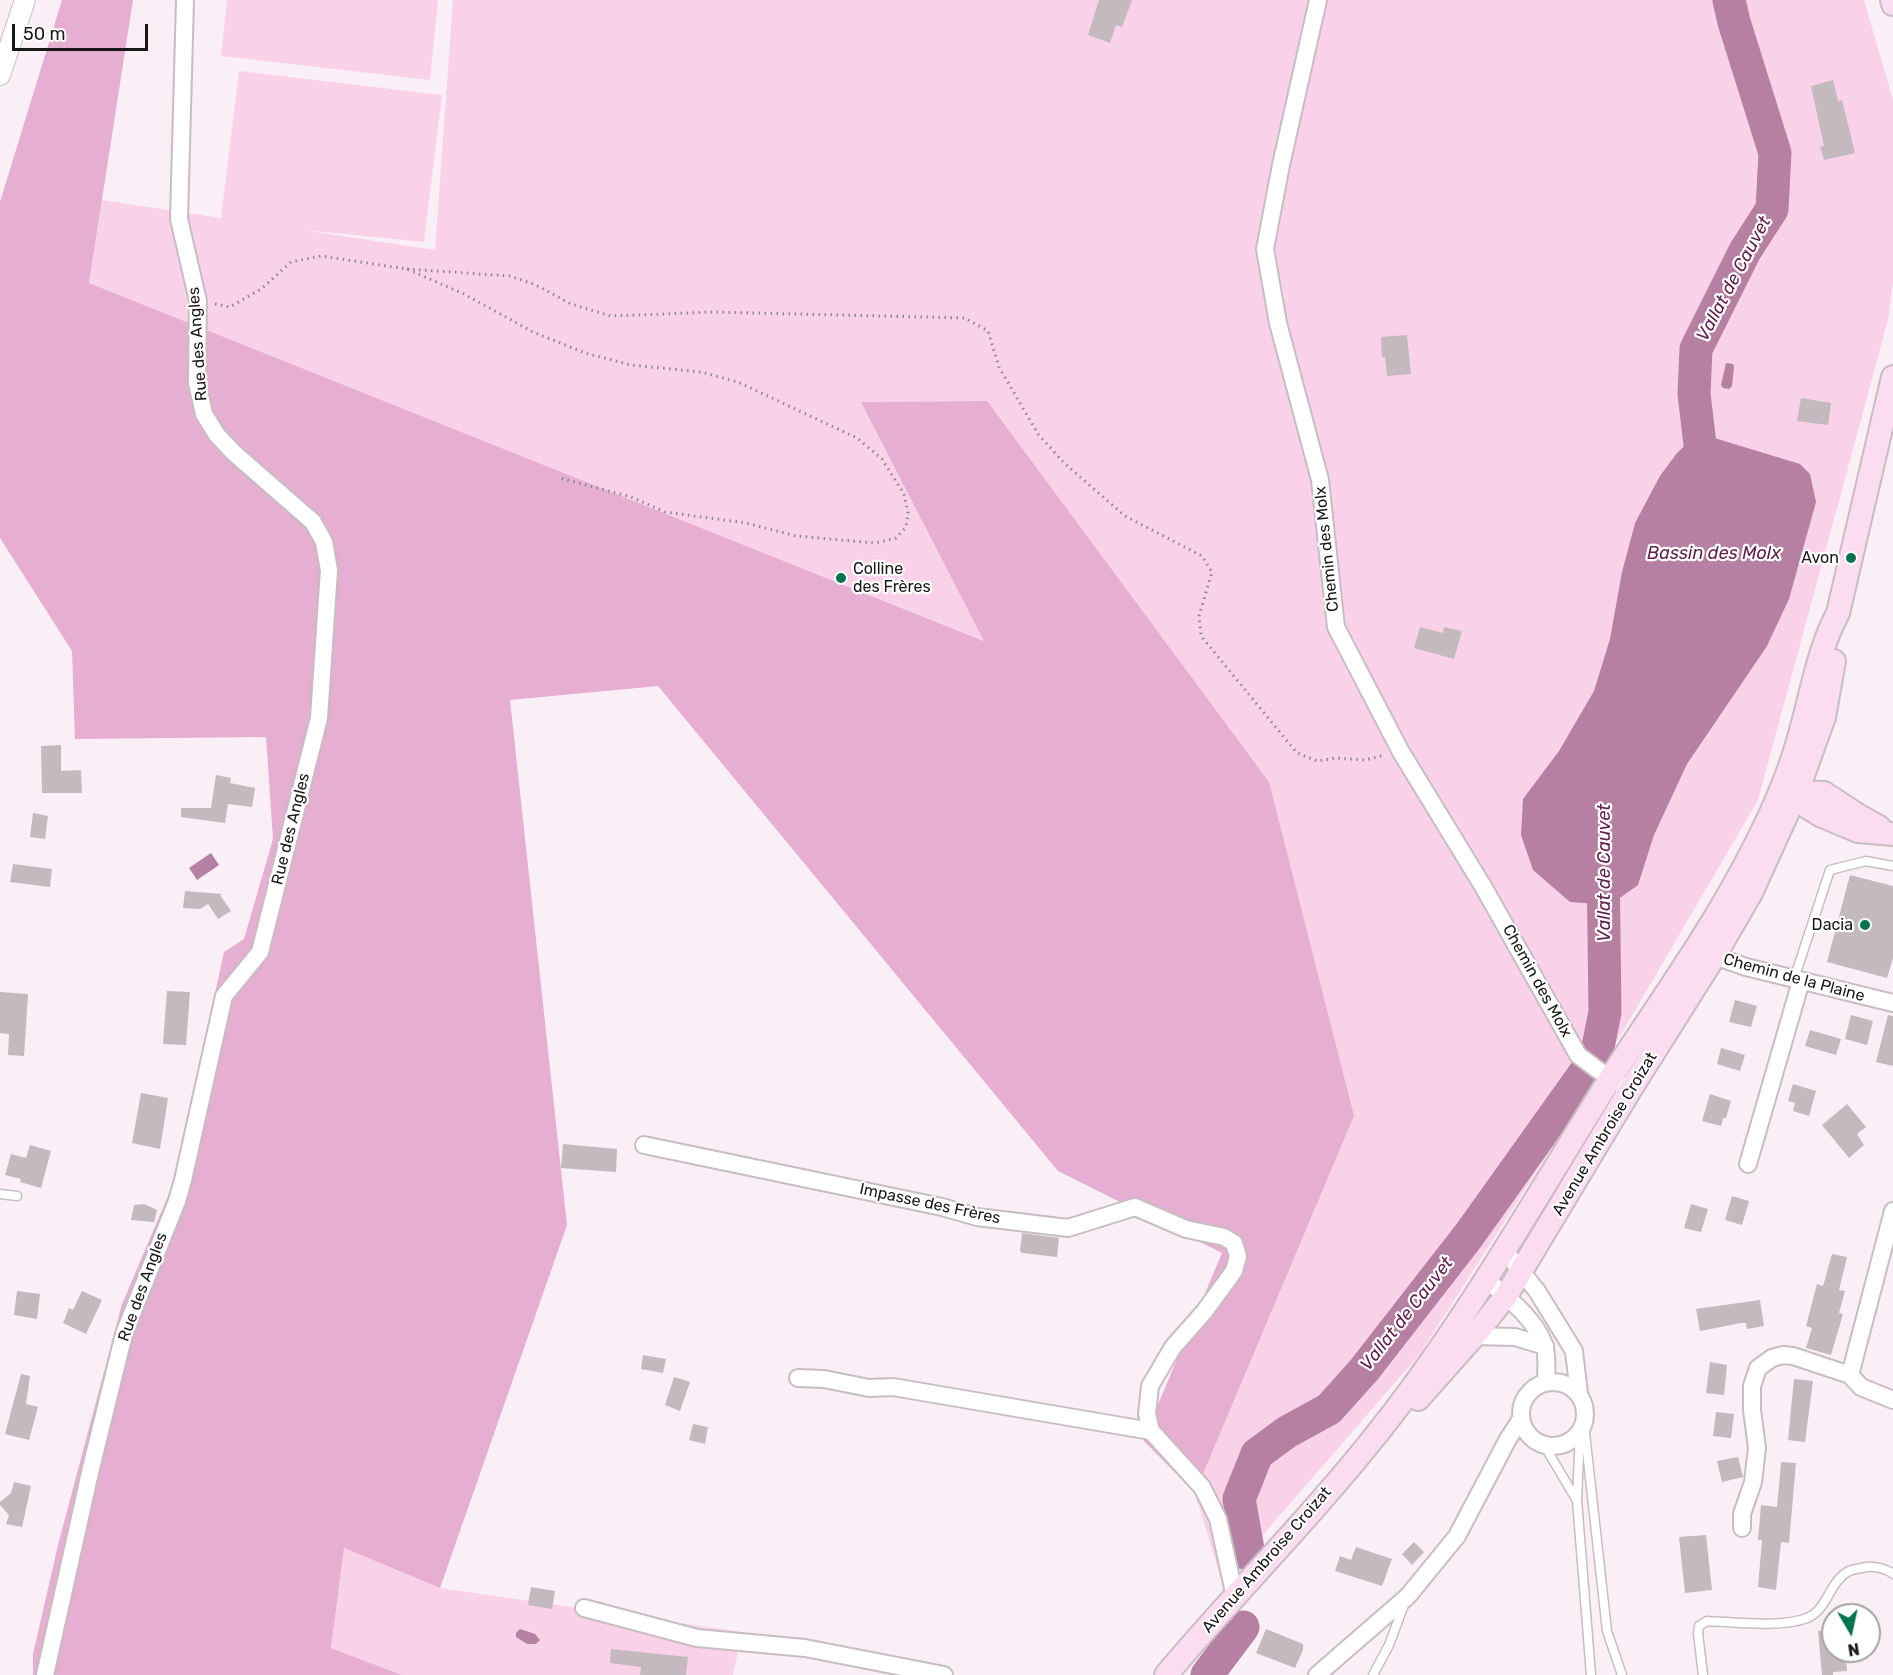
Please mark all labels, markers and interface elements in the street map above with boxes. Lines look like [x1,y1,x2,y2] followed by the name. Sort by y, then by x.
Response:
[15,12,152,50] scale bar
[23,23,66,45] text: 50 m
[1692,213,1776,345] water label: Vallat de Cauvet
[184,286,212,402] street label: Rue des Angles
[1311,485,1343,613] street label: Chemin des Molx
[1647,543,1781,565] water label: Bassin des Molx
[1801,548,1839,568] place label: Avon
[1844,551,1858,565] marker: Avon
[853,559,931,597] place label: Colline des Frères
[834,571,848,585] marker: Colline des Frères
[268,771,314,887] street label: Rue des Angles
[1594,804,1616,942] water label: Vallat de Cauvet
[1812,915,1853,935] place label: Dacia
[1858,918,1872,932] marker: Dacia
[1498,921,1576,1041] street label: Chemin des Molx
[1721,950,1867,1006] street label: Chemin de la Plaine
[1549,1049,1661,1219] street label: Avenue Ambroise Croizat
[858,1180,1002,1228] street label: Impasse des Frères
[114,1230,172,1344] street label: Rue des Angles
[1356,1253,1458,1375] water label: Vallat de Cauvet
[1198,1483,1336,1637] street label: Avenue Ambroise Croizat
[1821,1603,1881,1663] north arrow
[1846,1639,1861,1660] text: N

